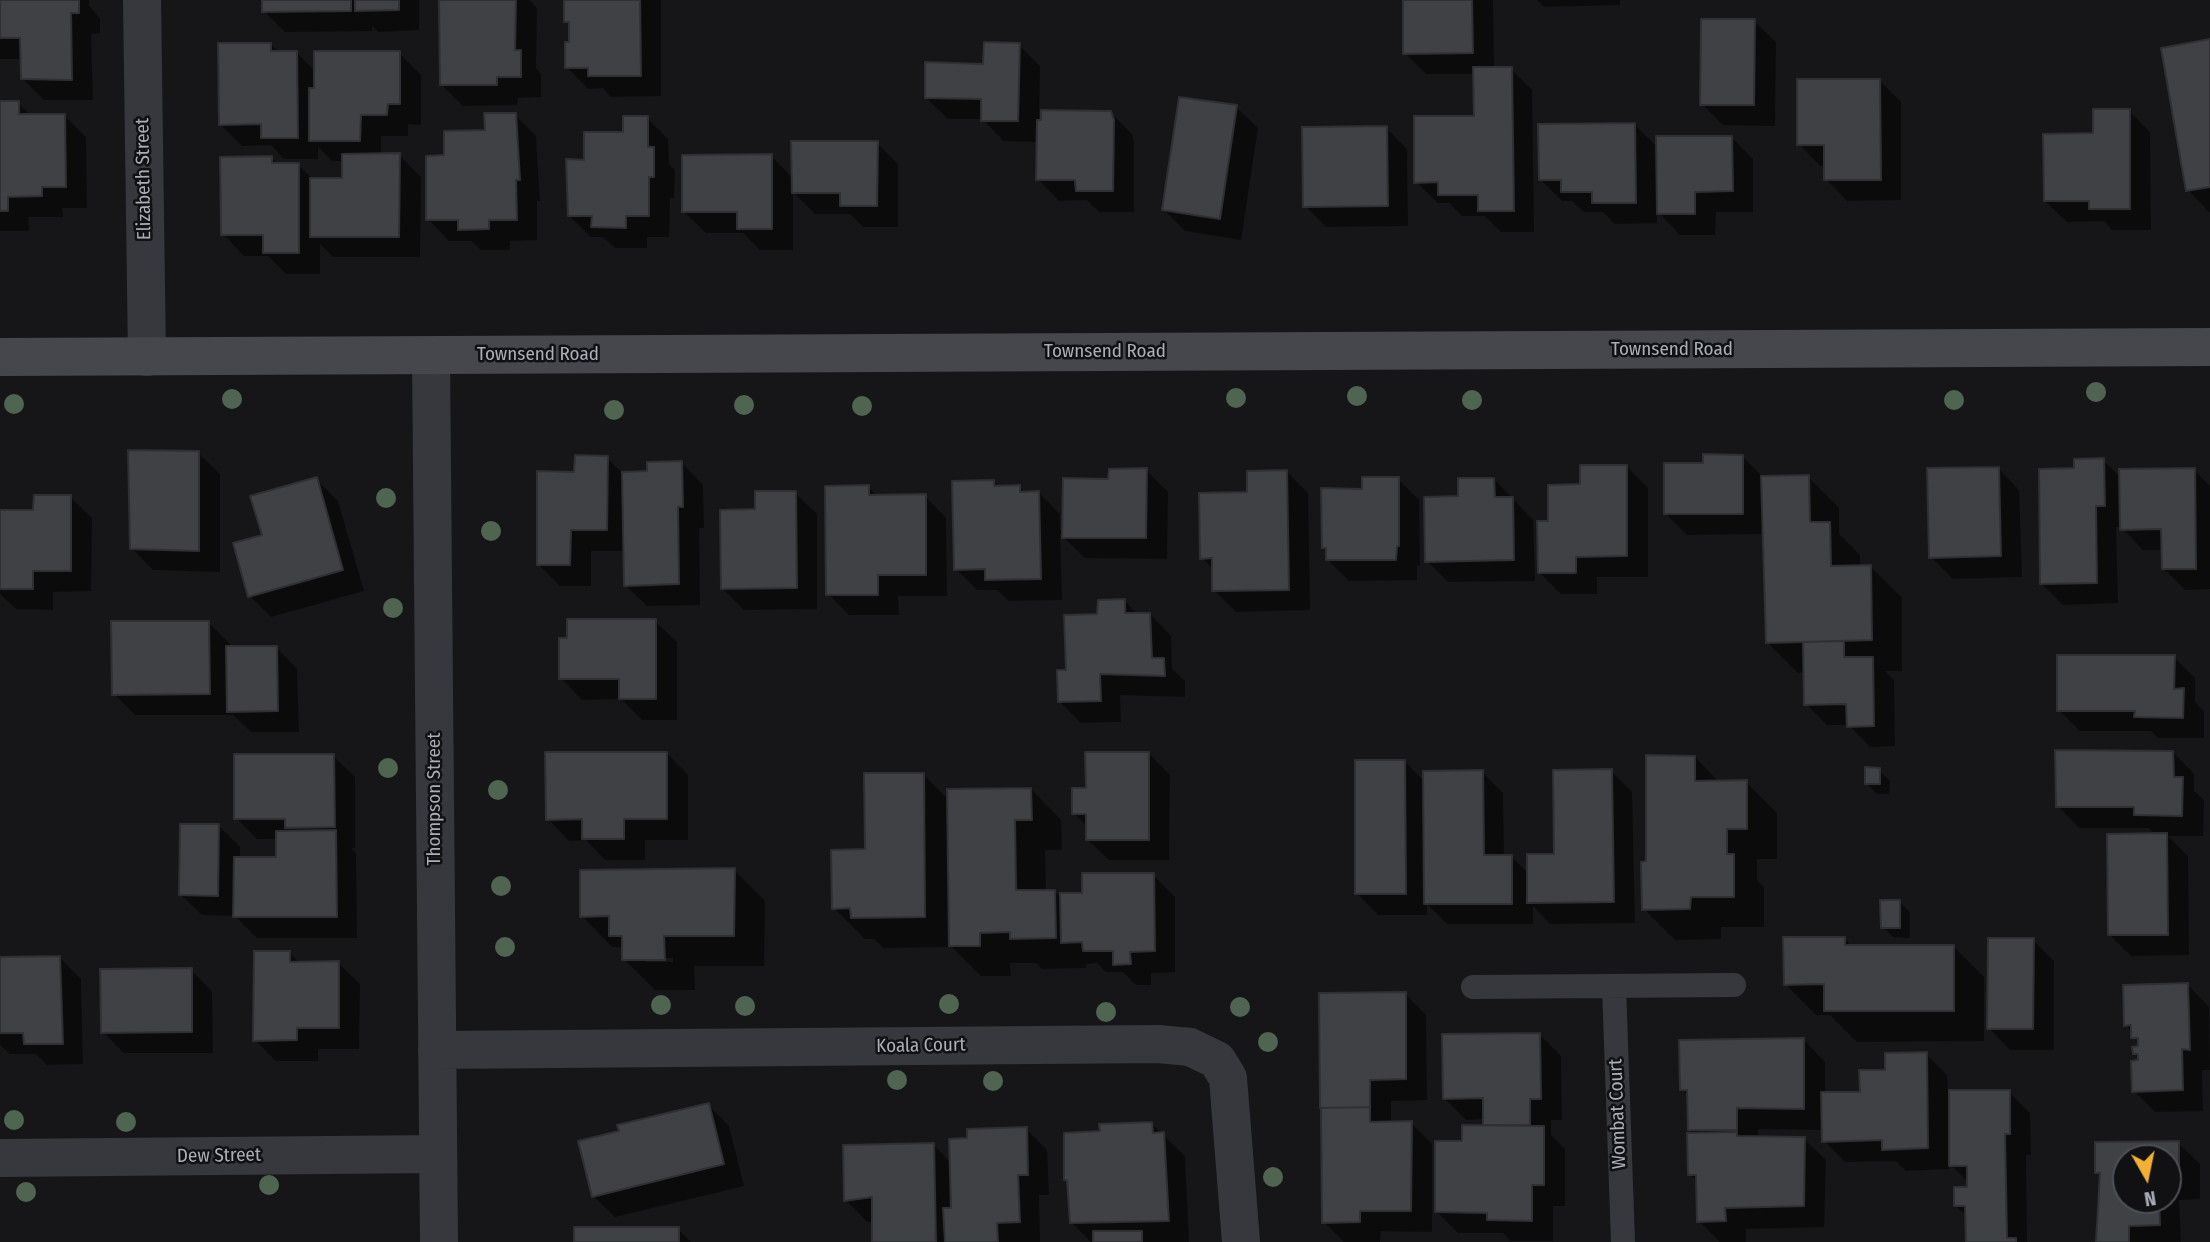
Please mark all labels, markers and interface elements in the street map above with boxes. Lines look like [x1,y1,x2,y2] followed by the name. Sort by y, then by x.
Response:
[132,118,156,240] street label: Elizabeth Street
[1611,339,1733,361] street label: Townsend Road
[1044,341,1166,363] street label: Townsend Road
[477,344,599,366] street label: Townsend Road
[424,733,446,865] street label: Thompson Street
[876,1034,966,1058] street label: Koala Court
[1605,1058,1631,1170] street label: Wombat Court
[177,1144,261,1168] street label: Dew Street
[2112,1144,2182,1214] north arrow
[2143,1186,2157,1211] text: N

